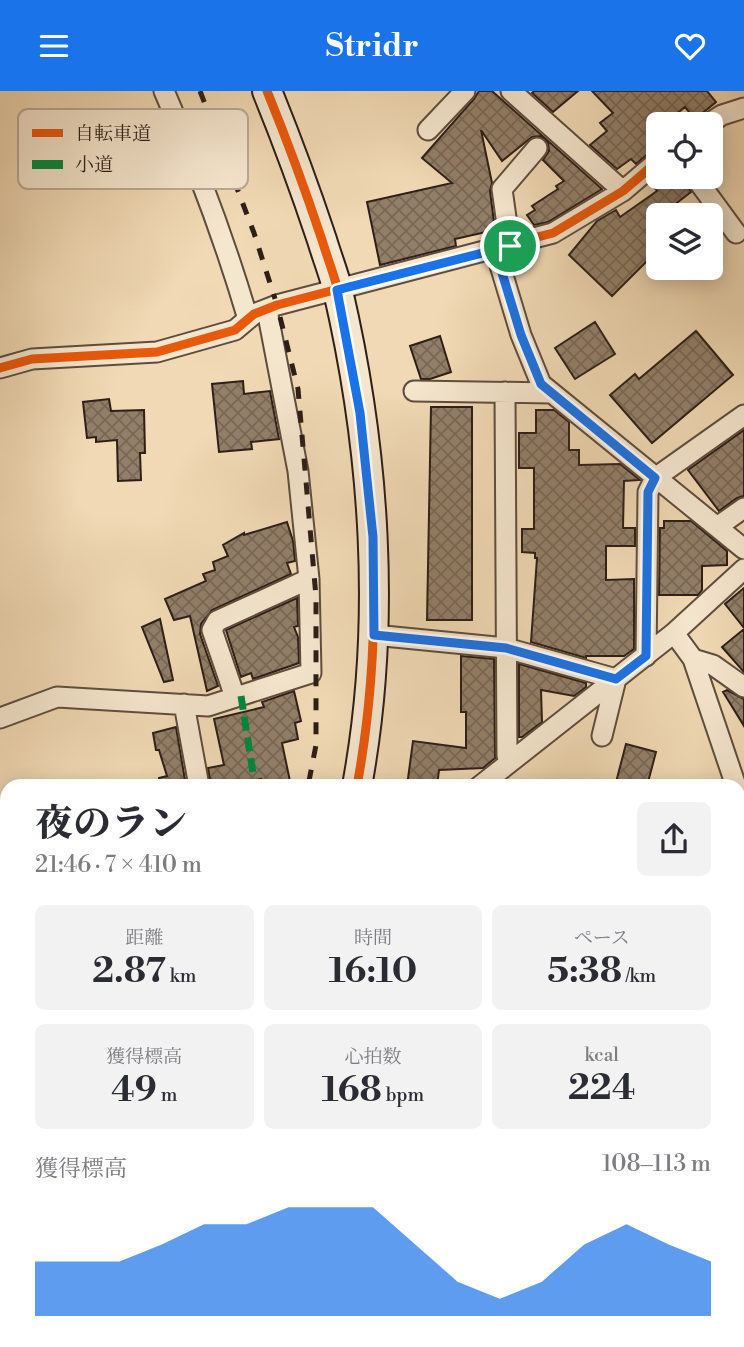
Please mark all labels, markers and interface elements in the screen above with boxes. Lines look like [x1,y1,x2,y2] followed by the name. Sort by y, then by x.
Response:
[325,26,419,66] text: Stridr
[35,27,73,65] icon: menu
[671,27,709,65] icon: heart
[18,109,248,189] legend
[646,112,723,280] map controls
[646,112,723,189] button: locate
[75,122,151,146] text: 自転車道
[75,153,113,177] text: 小道
[646,203,723,280] button: layers
[480,216,540,276] pin
[491,227,529,265] icon: arrive
[35,801,187,848] text: 夜のラン
[637,802,711,876] button: share
[35,851,202,879] text: 21:46 · 7 × 410 m
[125,926,163,950] text: 距離
[354,926,392,950] text: 時間
[574,926,630,950] text: ペース
[92,950,166,993] text: 2.87
[329,950,417,993] text: 16:10
[547,950,622,993] text: 5:38
[166,964,196,988] text: km
[622,964,656,988] text: /km
[584,1043,619,1067] text: kcal
[106,1045,182,1069] text: 獲得標高
[344,1045,402,1069] text: 心拍数
[568,1067,635,1110] text: 224
[111,1069,157,1112] text: 49
[322,1069,382,1112] text: 168
[157,1083,177,1107] text: m
[382,1083,424,1107] text: bpm
[602,1150,711,1178] text: 108–113 m
[35,1155,127,1183] text: 獲得標高

